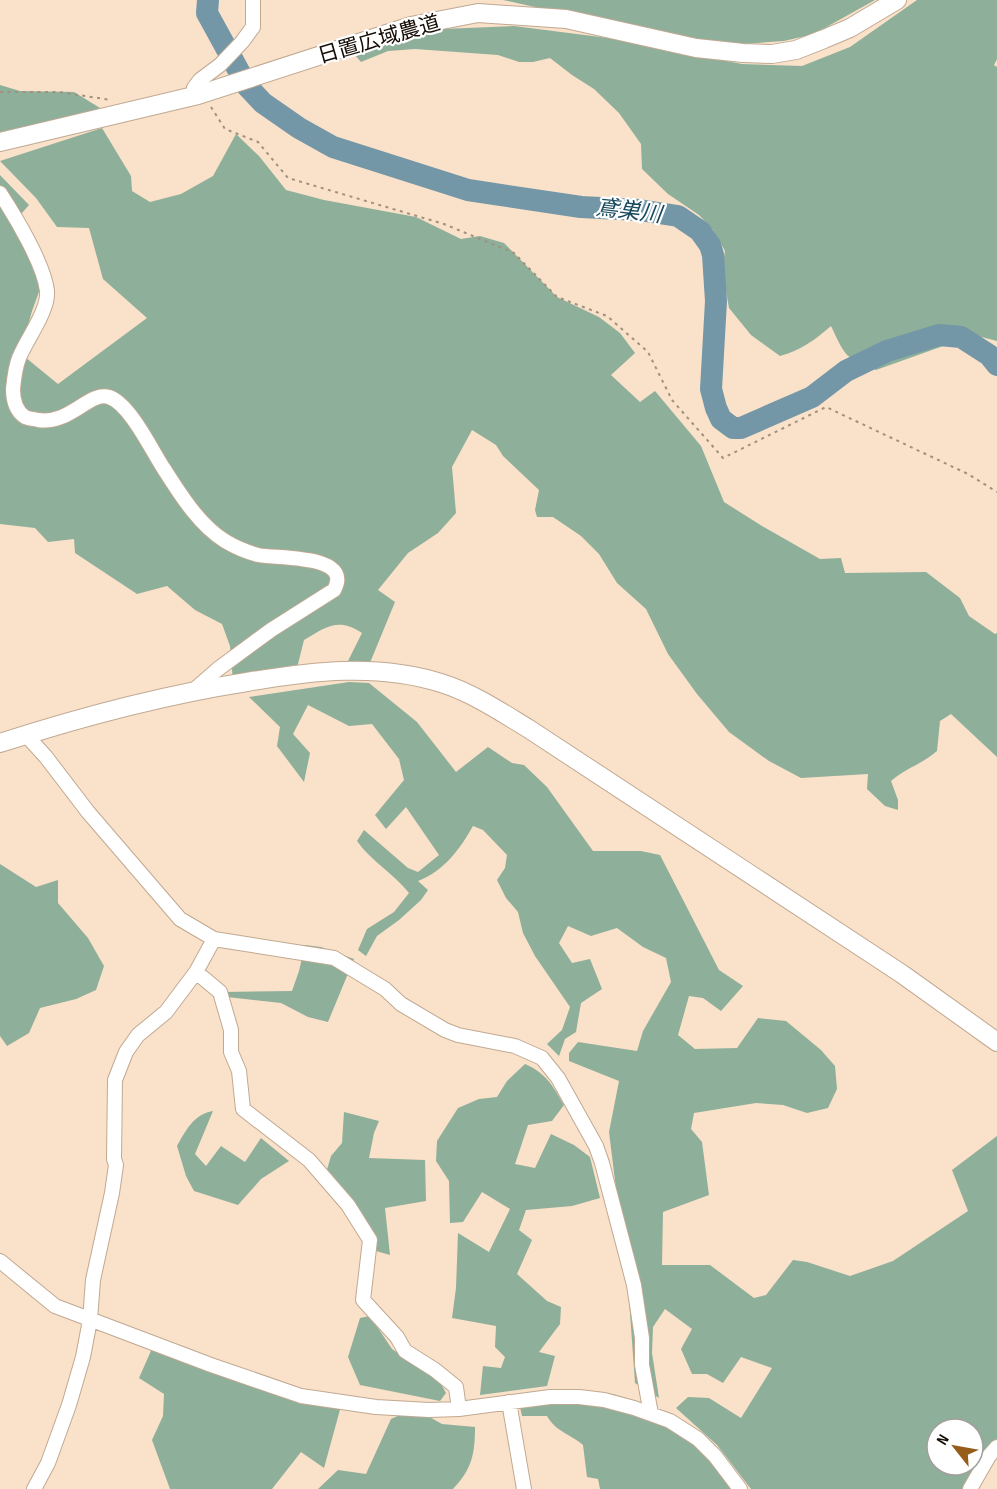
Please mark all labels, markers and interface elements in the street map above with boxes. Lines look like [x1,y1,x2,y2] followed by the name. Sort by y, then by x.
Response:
[315,10,443,69] street label: 日置広域農道
[594,194,665,229] water label: 鳶巣川
[925,1417,985,1477] north arrow
[933,1431,954,1449] text: N

